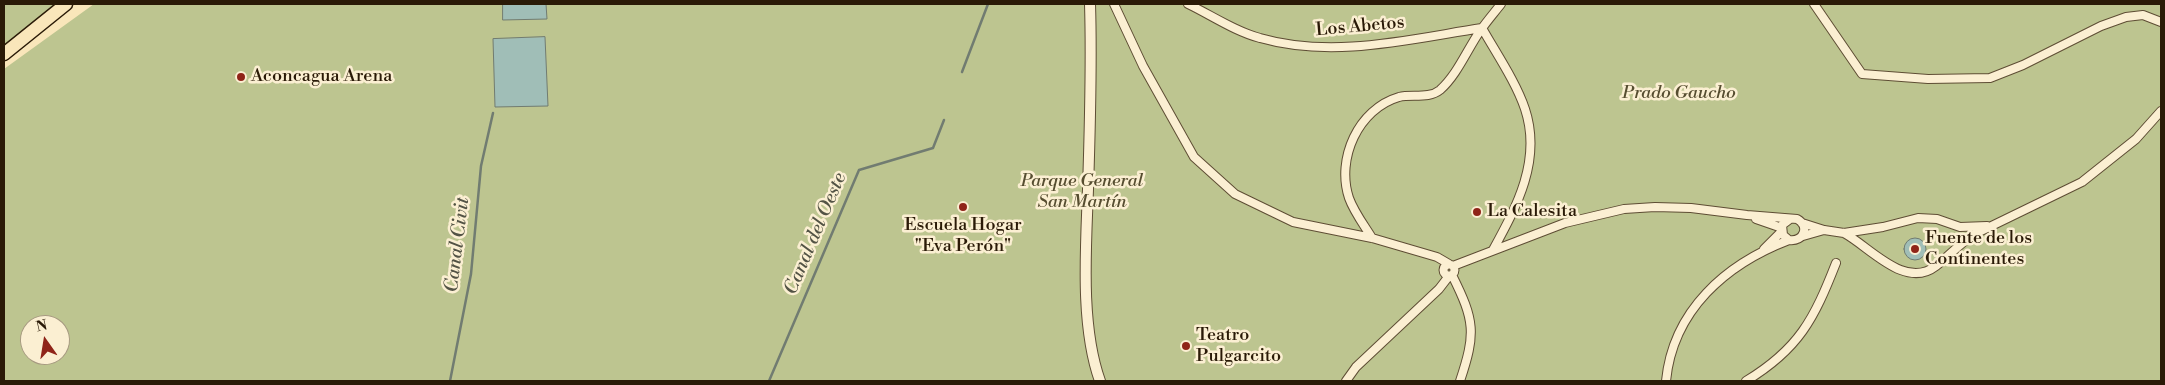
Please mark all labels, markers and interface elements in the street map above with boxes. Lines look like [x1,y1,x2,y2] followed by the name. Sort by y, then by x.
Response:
[1315,12,1405,42] street label: Los Abetos
[251,66,392,88] place label: Aconcagua Arena
[235,71,247,83] marker: Aconcagua Arena
[1622,83,1736,105] park label: Prado Gaucho
[780,170,852,298] water label: Canal del Oeste
[1021,171,1143,213] park label: Parque General San Martín
[441,196,475,294] water label: Canal Civit
[957,201,969,213] marker: Escuela Hogar "Eva Perón"
[1487,201,1577,223] place label: La Calesita
[1471,206,1483,218] marker: La Calesita
[904,215,1022,258] place label: Escuela Hogar "Eva Perón"
[1925,228,2032,270] place label: Fuente de los Continentes
[1909,243,1921,255] marker: Fuente de los Continentes
[20,315,70,365] north arrow
[34,316,49,336] text: N
[1196,325,1281,368] place label: Teatro Pulgarcito
[1180,340,1192,352] marker: Teatro Pulgarcito

